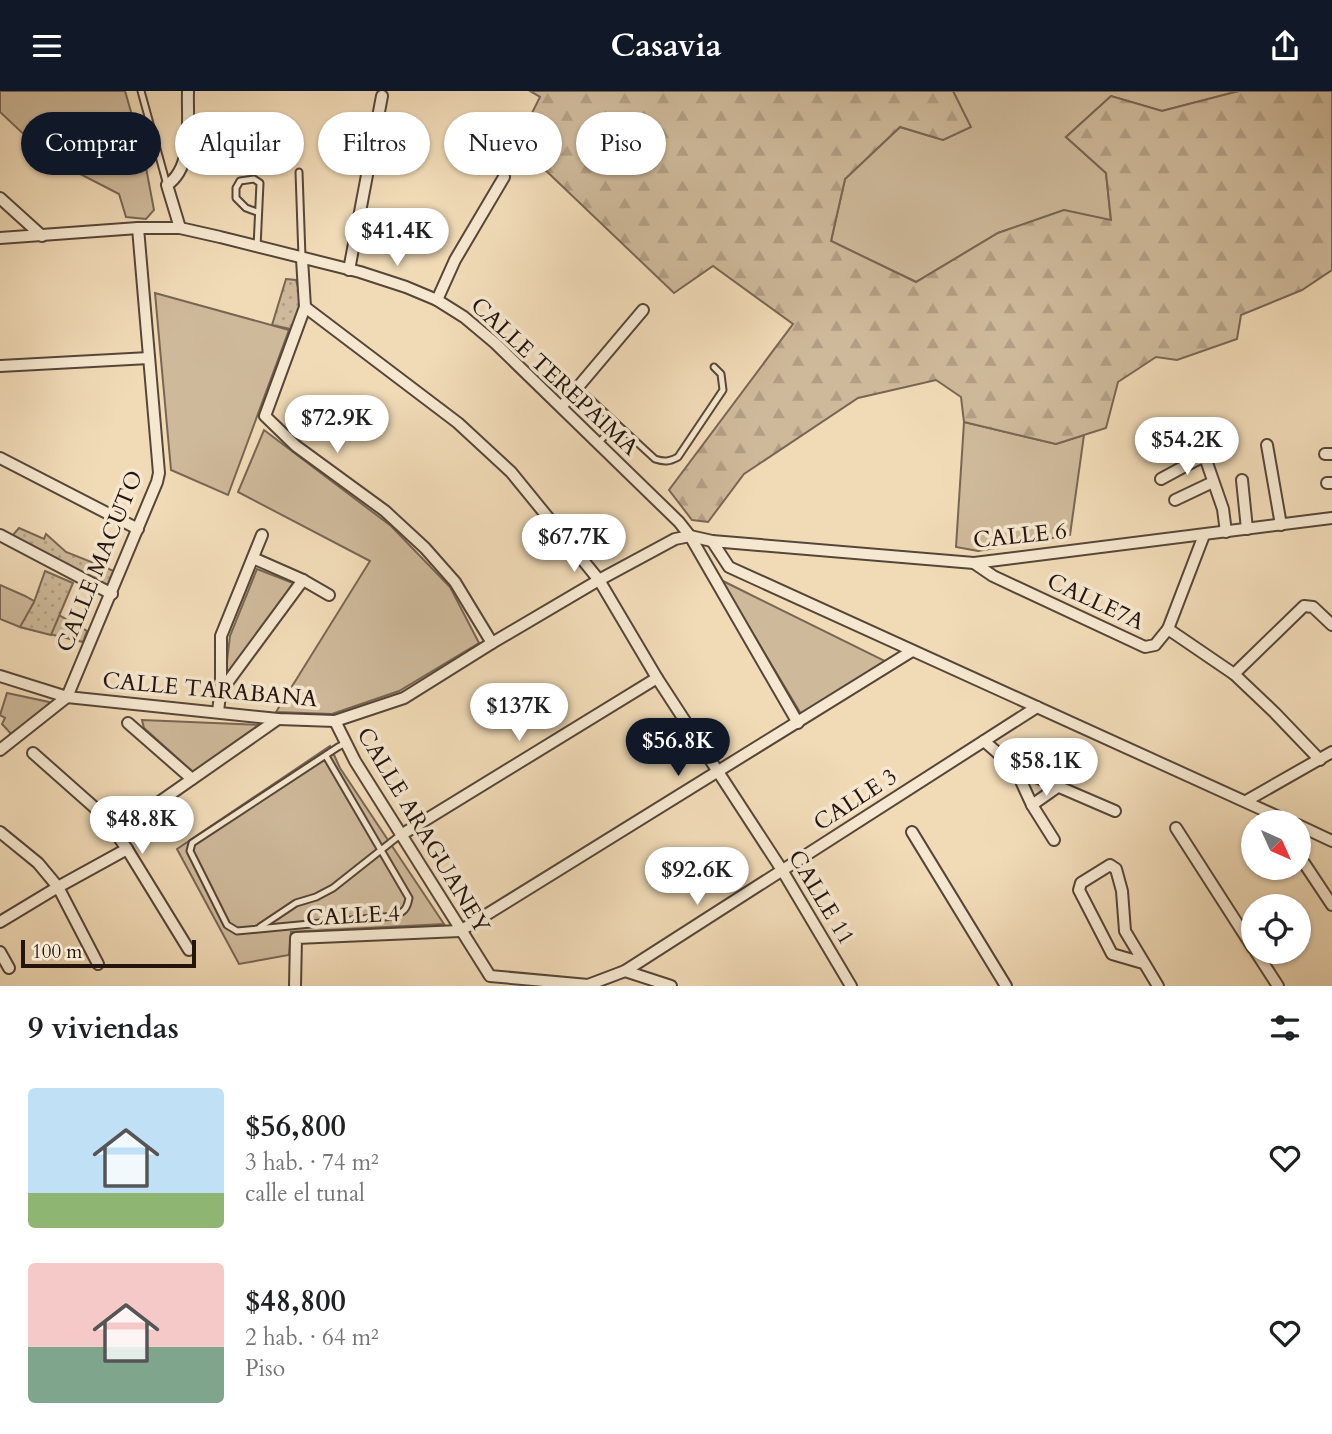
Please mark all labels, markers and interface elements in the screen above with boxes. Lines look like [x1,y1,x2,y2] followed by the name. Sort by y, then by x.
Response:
[610,24,722,68] text: Casavia
[28,27,66,65] icon: menu
[1266,27,1304,65] icon: share
[21,112,161,175] chip: Comprar
[175,112,304,175] chip: Alquilar
[318,112,430,175] chip: Filtros
[444,112,562,175] chip: Nuevo
[576,112,666,175] chip: Piso
[340,209,454,268] pin: $41.4K
[361,215,433,246] text: $41.4K
[464,290,646,463] street label: CALLE TEREPAIMA
[280,395,394,455] pin: $72.9K
[301,402,373,433] text: $72.9K
[1130,417,1244,477] pin: $54.2K
[1151,424,1223,455] text: $54.2K
[49,466,150,657] street label: CALLE MACUTO
[517,515,631,574] pin: $67.7K
[972,515,1068,556] street label: CALLE 6
[538,521,610,552] text: $67.7K
[1042,565,1150,638] street label: CALLE7A
[101,665,319,714] street label: CALLE TARABANA
[470,683,568,743] pin: $137K
[486,690,552,721] text: $137K
[621,719,735,778] pin: $56.8K
[350,722,498,940] street label: CALLE ARAGUANEY
[642,725,714,756] text: $56.8K
[989,739,1103,798] pin: $58.1K
[1010,745,1082,776] text: $58.1K
[807,761,903,838] street label: CALLE 3
[85,797,199,856] pin: $48.8K
[106,803,178,834] text: $48.8K
[1241,810,1311,880] north arrow
[1241,810,1311,964] map controls
[781,844,862,951] street label: CALLE 11
[640,847,754,907] pin: $92.6K
[661,854,733,885] text: $92.6K
[1241,894,1311,964] button: locate
[305,898,401,933] street label: CALLE 4
[21,937,196,969] scale bar
[32,939,82,965] text: 100 m
[28,1008,179,1049] text: 9 viviendas
[1266,1009,1304,1047] icon: filters
[245,1106,346,1147] text: $56,800
[84,1116,168,1200] icon: home
[1266,1139,1304,1177] icon: heart
[245,1147,379,1178] text: 3 hab. · 74 m²
[245,1178,365,1209] text: calle el tunal
[245,1281,346,1322] text: $48,800
[84,1291,168,1375] icon: home
[1266,1314,1304,1352] icon: heart
[245,1322,379,1353] text: 2 hab. · 64 m²
[245,1353,285,1384] text: Piso

